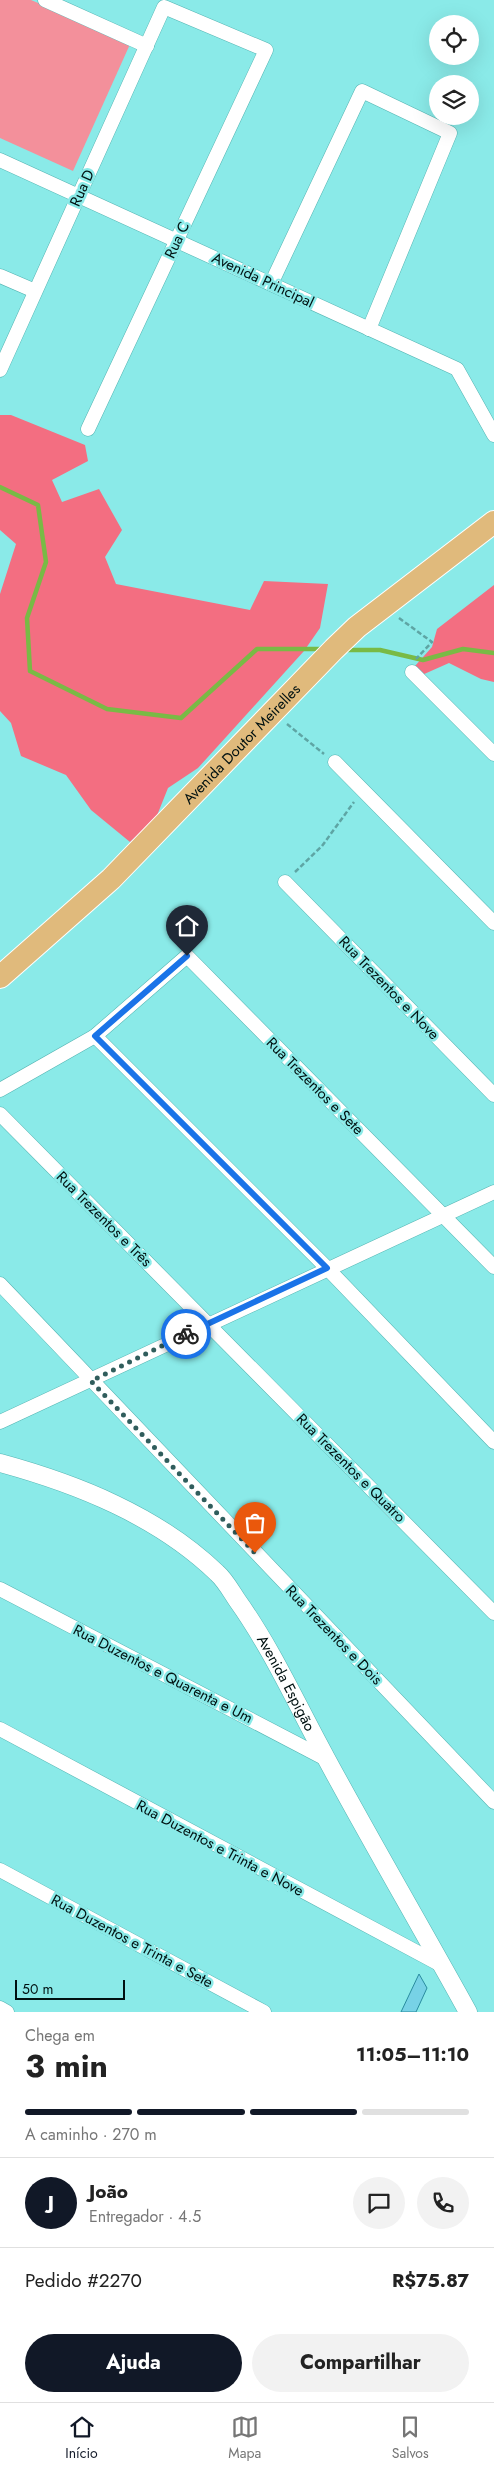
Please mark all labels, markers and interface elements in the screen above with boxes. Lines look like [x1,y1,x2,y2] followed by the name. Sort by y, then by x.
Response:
[429,15,479,125] map controls
[429,15,479,65] button: locate
[429,75,479,125] button: layers
[64,166,100,210] street label: Rua D
[159,218,195,262] street label: Rua C
[208,247,318,313] street label: Avenida Principal
[178,679,306,809] street label: Avenida Doutor Meirelles
[166,905,208,956] pin
[173,912,201,940] icon: home
[334,931,445,1045] street label: Rua Trezentos e Nove
[261,1032,369,1140] street label: Rua Trezentos e Sete
[51,1166,157,1272] street label: Rua Trezentos e Três
[161,1309,211,1359] courier
[172,1320,200,1348] icon: bike
[291,1408,411,1528] street label: Rua Trezentos e Quatro
[234,1502,276,1553] pin
[241,1509,269,1537] icon: bag
[280,1580,388,1690] street label: Rua Trezentos e Dois
[69,1619,257,1729] street label: Rua Duzentos e Quarenta e Um
[251,1631,321,1735] street label: Avenida Espigão
[132,1794,308,1902] street label: Rua Duzentos e Trinta e Nove
[47,1889,217,1993] street label: Rua Duzentos e Trinta e Sete
[15,1977,125,2000] scale bar
[22,1979,53,1999] text: 50 m
[25,2024,95,2047] text: Chega em
[356,2041,469,2068] text: 11:05–11:10
[25,2043,108,2089] text: 3 min
[25,2123,157,2146] text: A caminho · 270 m
[353,2177,405,2229] button: chat
[417,2177,469,2229] button: phone
[89,2178,128,2205] text: João
[48,2189,54,2216] text: J
[89,2205,201,2228] text: Entregador · 4.5
[25,2267,142,2294] text: Pedido #2270
[392,2267,469,2294] text: R$75.87
[25,2334,242,2392] button: Ajuda
[252,2334,469,2392] button: Compartilhar
[65,2413,98,2463] tab: Início
[228,2413,261,2463] tab: Mapa
[392,2413,429,2463] tab: Salvos

